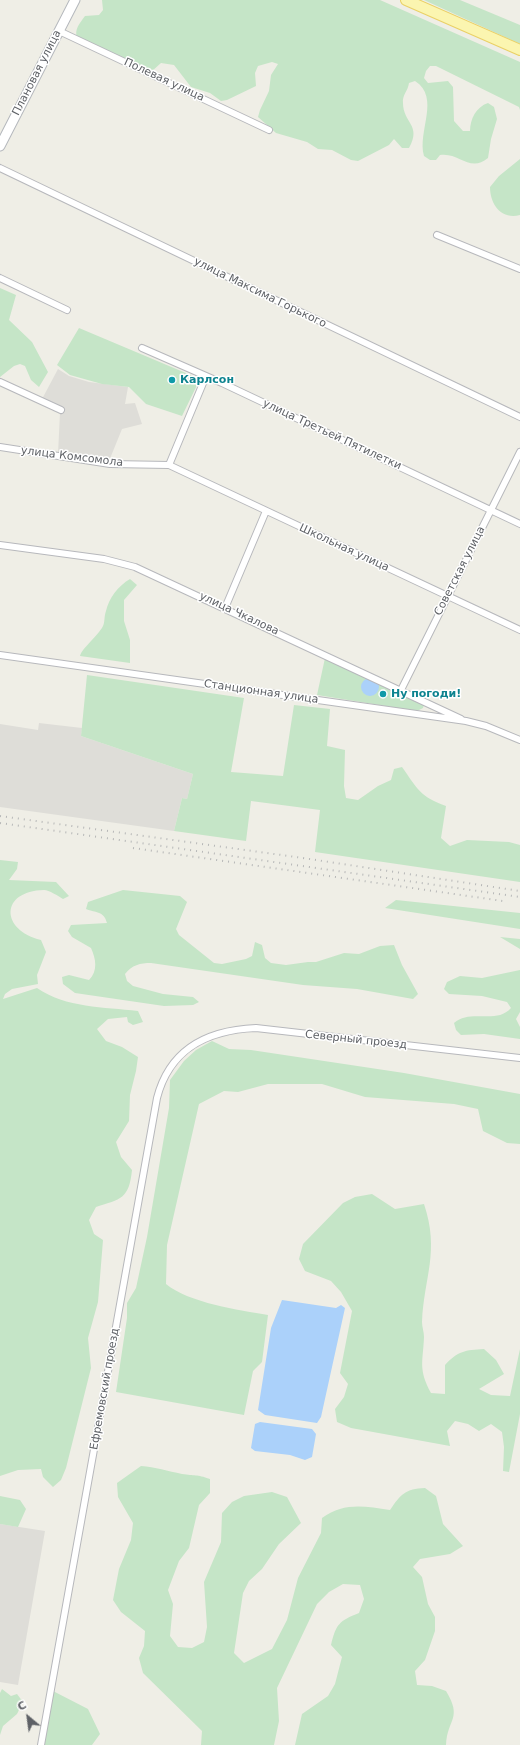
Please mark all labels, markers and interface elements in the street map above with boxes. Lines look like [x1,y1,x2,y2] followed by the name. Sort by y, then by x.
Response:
[10,28,64,118] street label: Плановая улица
[122,56,206,104] street label: Полевая улица
[192,255,328,331] street label: улица Максима Горького
[180,373,234,387] place label: Карлсон
[167,375,177,385] marker: Карлсон
[260,397,404,473] street label: улица Третьей Пятилетки
[20,444,124,470] street label: улица Комсомола
[297,521,391,575] street label: Школьная улица
[432,524,488,618] street label: Советская улица
[197,590,281,638] street label: улица Чкалова
[203,677,319,707] street label: Станционная улица
[391,687,461,701] place label: Ну погоди!
[378,689,388,699] marker: Ну погоди!
[304,1028,408,1052] street label: Северный проезд
[88,1327,122,1451] street label: Ефремовский проезд
[8,1697,48,1737] north arrow
[15,1698,29,1714] text: С

